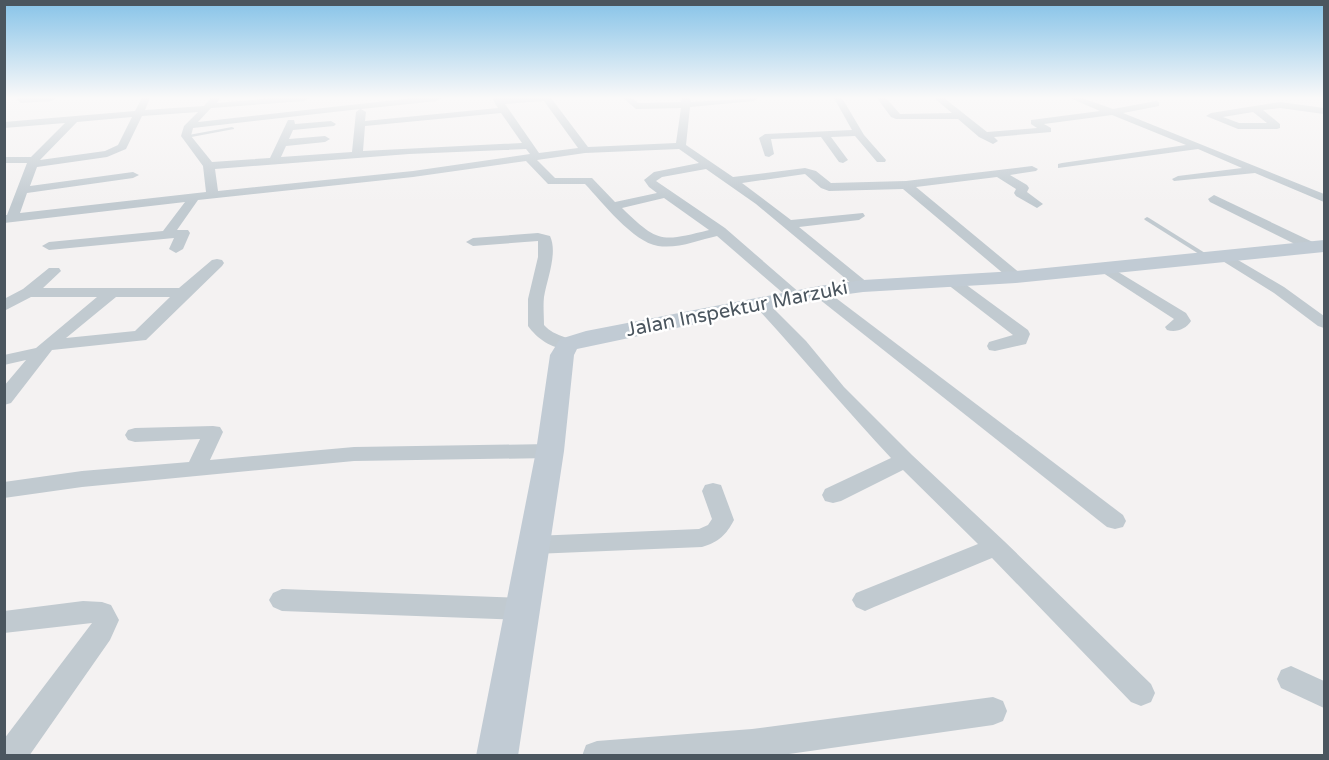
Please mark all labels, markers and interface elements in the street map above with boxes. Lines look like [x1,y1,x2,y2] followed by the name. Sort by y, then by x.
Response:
[624,276,850,342] street label: Jalan Inspektur Marzuki

